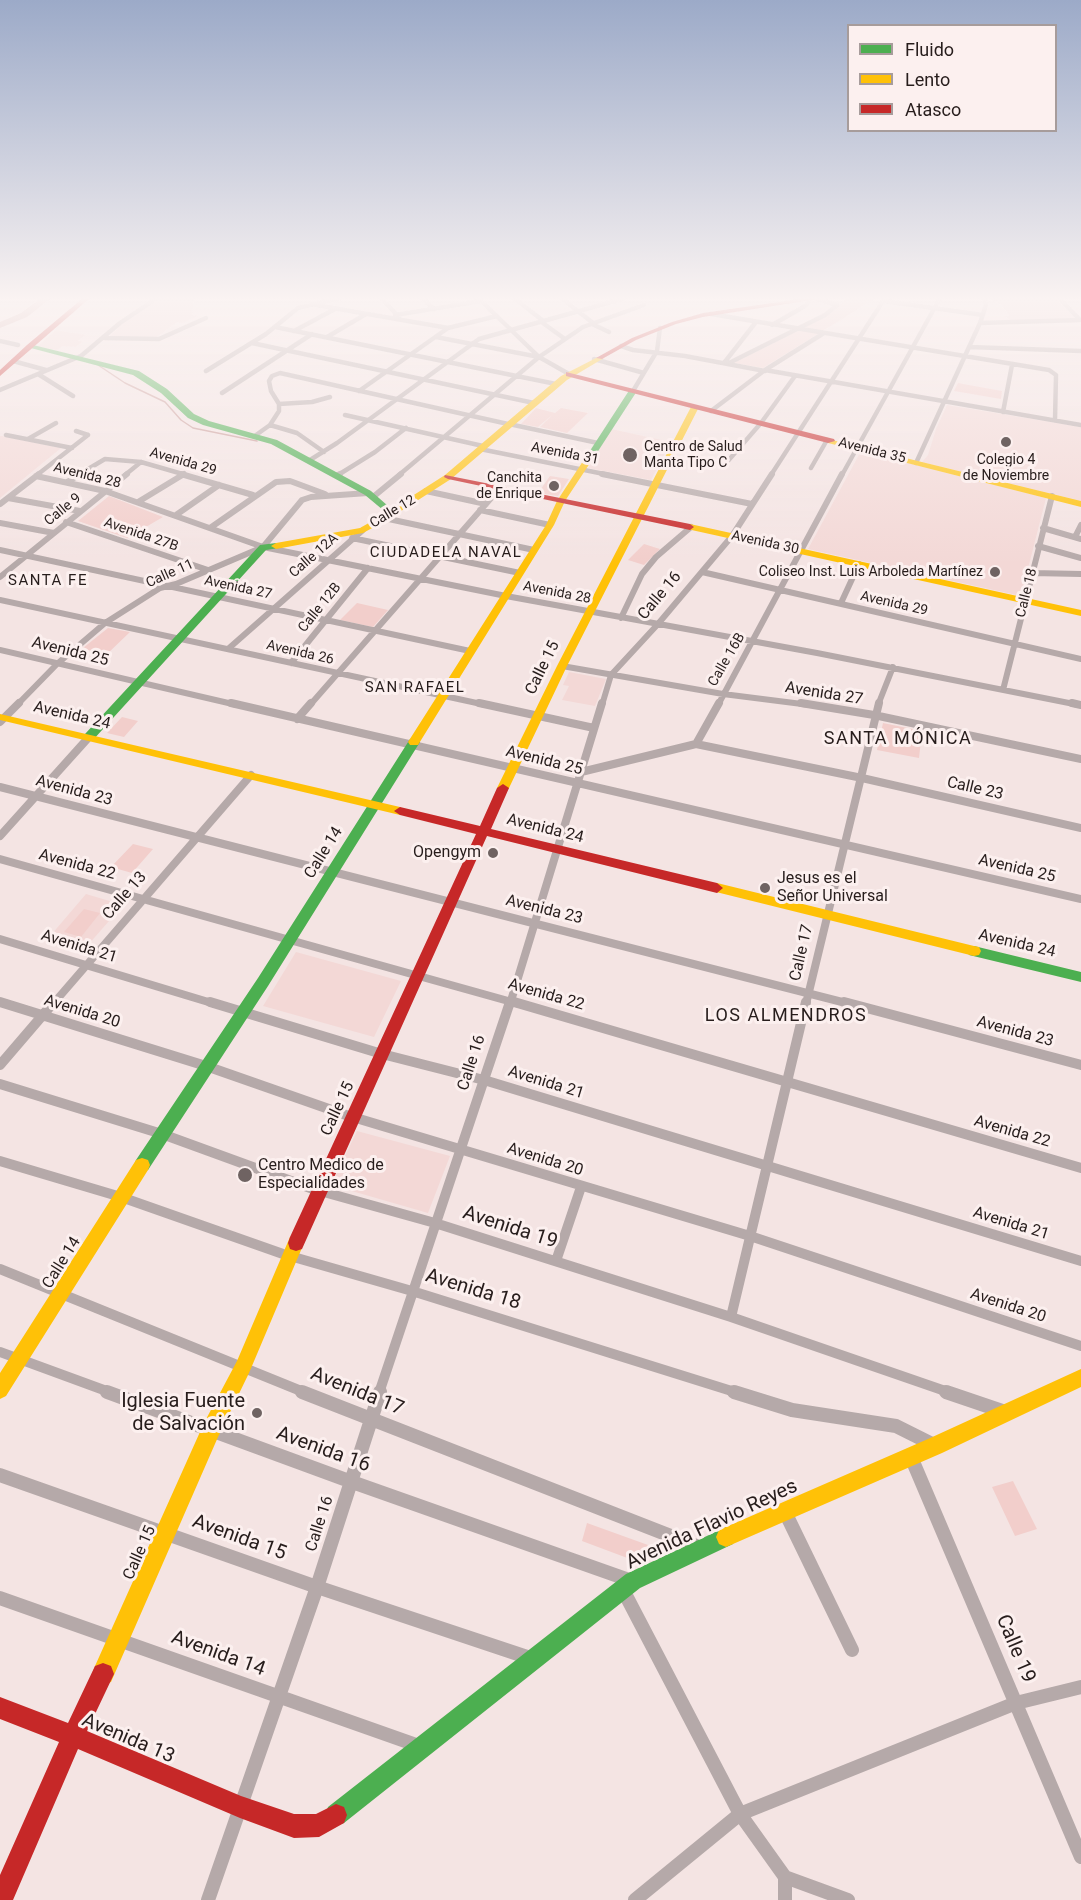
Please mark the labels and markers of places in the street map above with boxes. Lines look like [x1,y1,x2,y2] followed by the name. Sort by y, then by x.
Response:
[999,435,1013,449] marker: Colegio 4 de Noviembre
[644,439,743,472] place label: Centro de Salud Manta Tipo C
[621,446,639,464] marker: Centro de Salud Manta Tipo C
[963,452,1049,484] place label: Colegio 4 de Noviembre
[476,470,542,502] place label: Canchita de Enrique
[547,479,561,493] marker: Canchita de Enrique
[759,564,983,580] place label: Coliseo Inst. Luis Arboleda Martínez
[988,565,1002,579] marker: Coliseo Inst. Luis Arboleda Martínez
[413,843,481,863] place label: Opengym
[486,846,500,860] marker: Opengym
[777,869,888,907] place label: Jesus es el Señor Universal
[758,881,772,895] marker: Jesus es el Señor Universal
[258,1156,384,1194] place label: Centro Medico de Especialidades
[236,1166,254,1184] marker: Centro Medico de Especialidades
[121,1390,245,1437] place label: Iglesia Fuente de Salvación
[250,1406,264,1420] marker: Iglesia Fuente de Salvación

